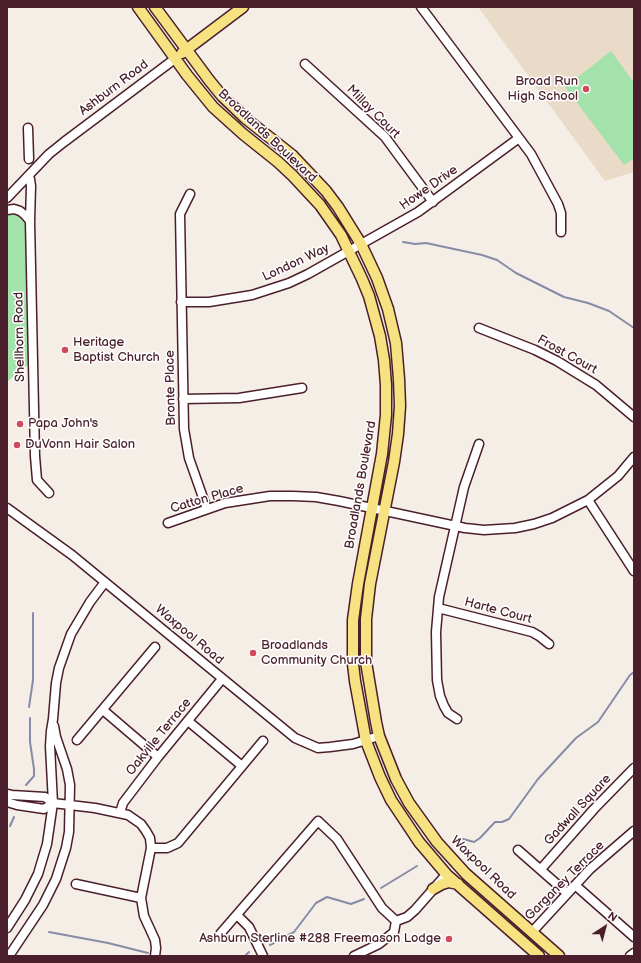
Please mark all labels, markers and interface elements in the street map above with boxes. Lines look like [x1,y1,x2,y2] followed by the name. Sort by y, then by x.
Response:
[76,57,152,119] street label: Ashburn Road
[508,74,578,105] place label: Broad Run High School
[343,82,403,142] street label: Millay Court
[581,84,591,94] marker: Broad Run High School
[214,86,320,186] street label: Broadlands Boulevard
[397,162,461,214] street label: Howe Drive
[260,241,332,285] street label: London Way
[11,292,29,382] street label: Shellhorn Road
[534,332,600,378] street label: Frost Court
[73,335,160,366] place label: Heritage Baptist Church
[60,345,70,355] marker: Heritage Baptist Church
[163,350,179,426] street label: Bronte Place
[28,416,98,432] place label: Papa John's
[15,419,25,429] marker: Papa John's
[342,420,380,550] street label: Broadlands Boulevard
[25,437,135,453] place label: DuVonn Hair Salon
[12,440,22,450] marker: DuVonn Hair Salon
[169,481,245,517] street label: Catton Place
[463,595,533,627] street label: Harte Court
[152,602,226,668] street label: Waxpool Road
[261,638,372,669] place label: Broadlands Community Church
[248,648,258,658] marker: Broadlands Community Church
[123,695,195,779] street label: Oakville Terrace
[541,771,615,849] street label: Gadwall Square
[447,833,519,903] street label: Waxpool Road
[522,838,608,924] street label: Garganey Terrace
[585,907,625,947] north arrow
[605,909,620,925] text: N
[199,931,441,947] place label: Ashburn Sterline #288 Freemason Lodge
[444,934,454,944] marker: Ashburn Sterline #288 Freemason Lodge

